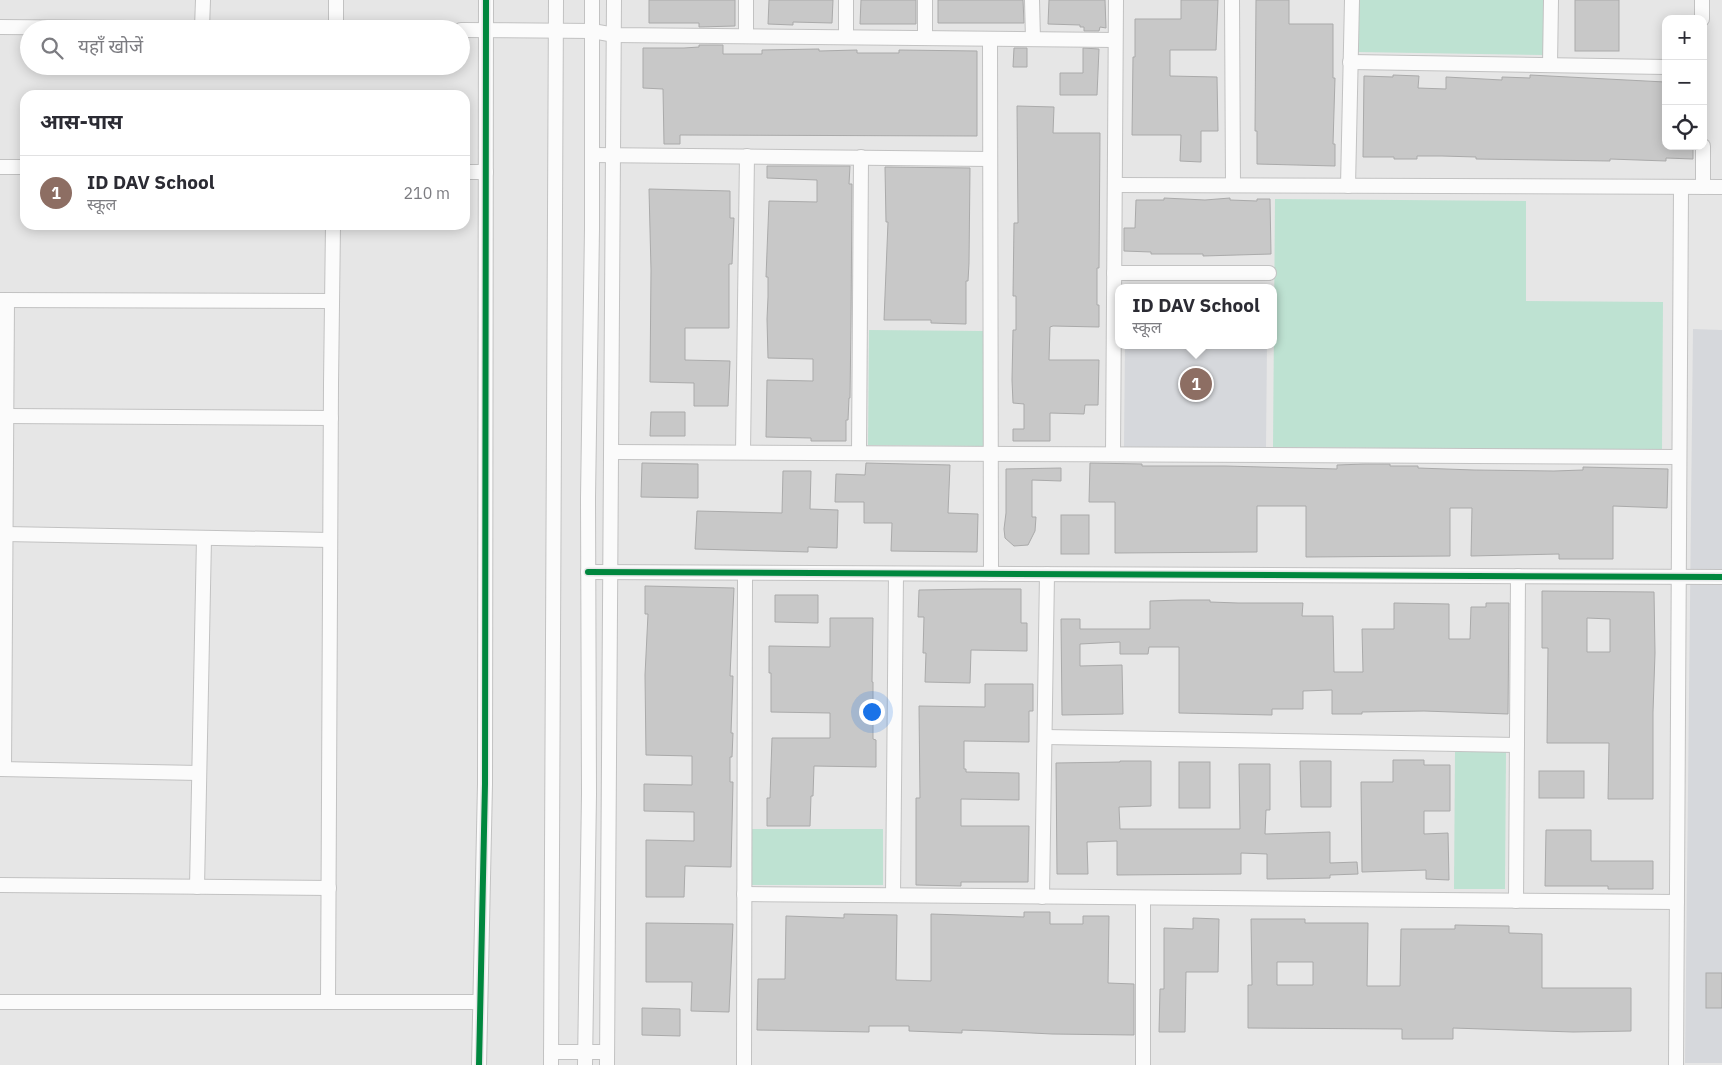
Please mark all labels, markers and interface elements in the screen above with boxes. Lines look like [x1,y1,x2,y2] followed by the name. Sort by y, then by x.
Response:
[1662,15,1707,150] map controls
[1662,15,1707,60] button: +
[20,20,470,75] search box
[38,34,66,62] icon: search
[78,34,143,58] text: यहाँ खोजें
[1662,60,1707,105] button: −
[1662,105,1707,150] button: locate
[40,107,123,135] text: आस-पास
[87,170,215,194] text: ID DAV School
[51,183,61,203] text: 1
[403,183,450,203] text: 210 m
[87,194,116,214] text: स्कूल
[1115,284,1277,349] popup
[1132,293,1260,317] text: ID DAV School
[1132,317,1162,337] text: स्कूल
[1180,365,1212,403] pin: 1
[859,699,885,725] your location

